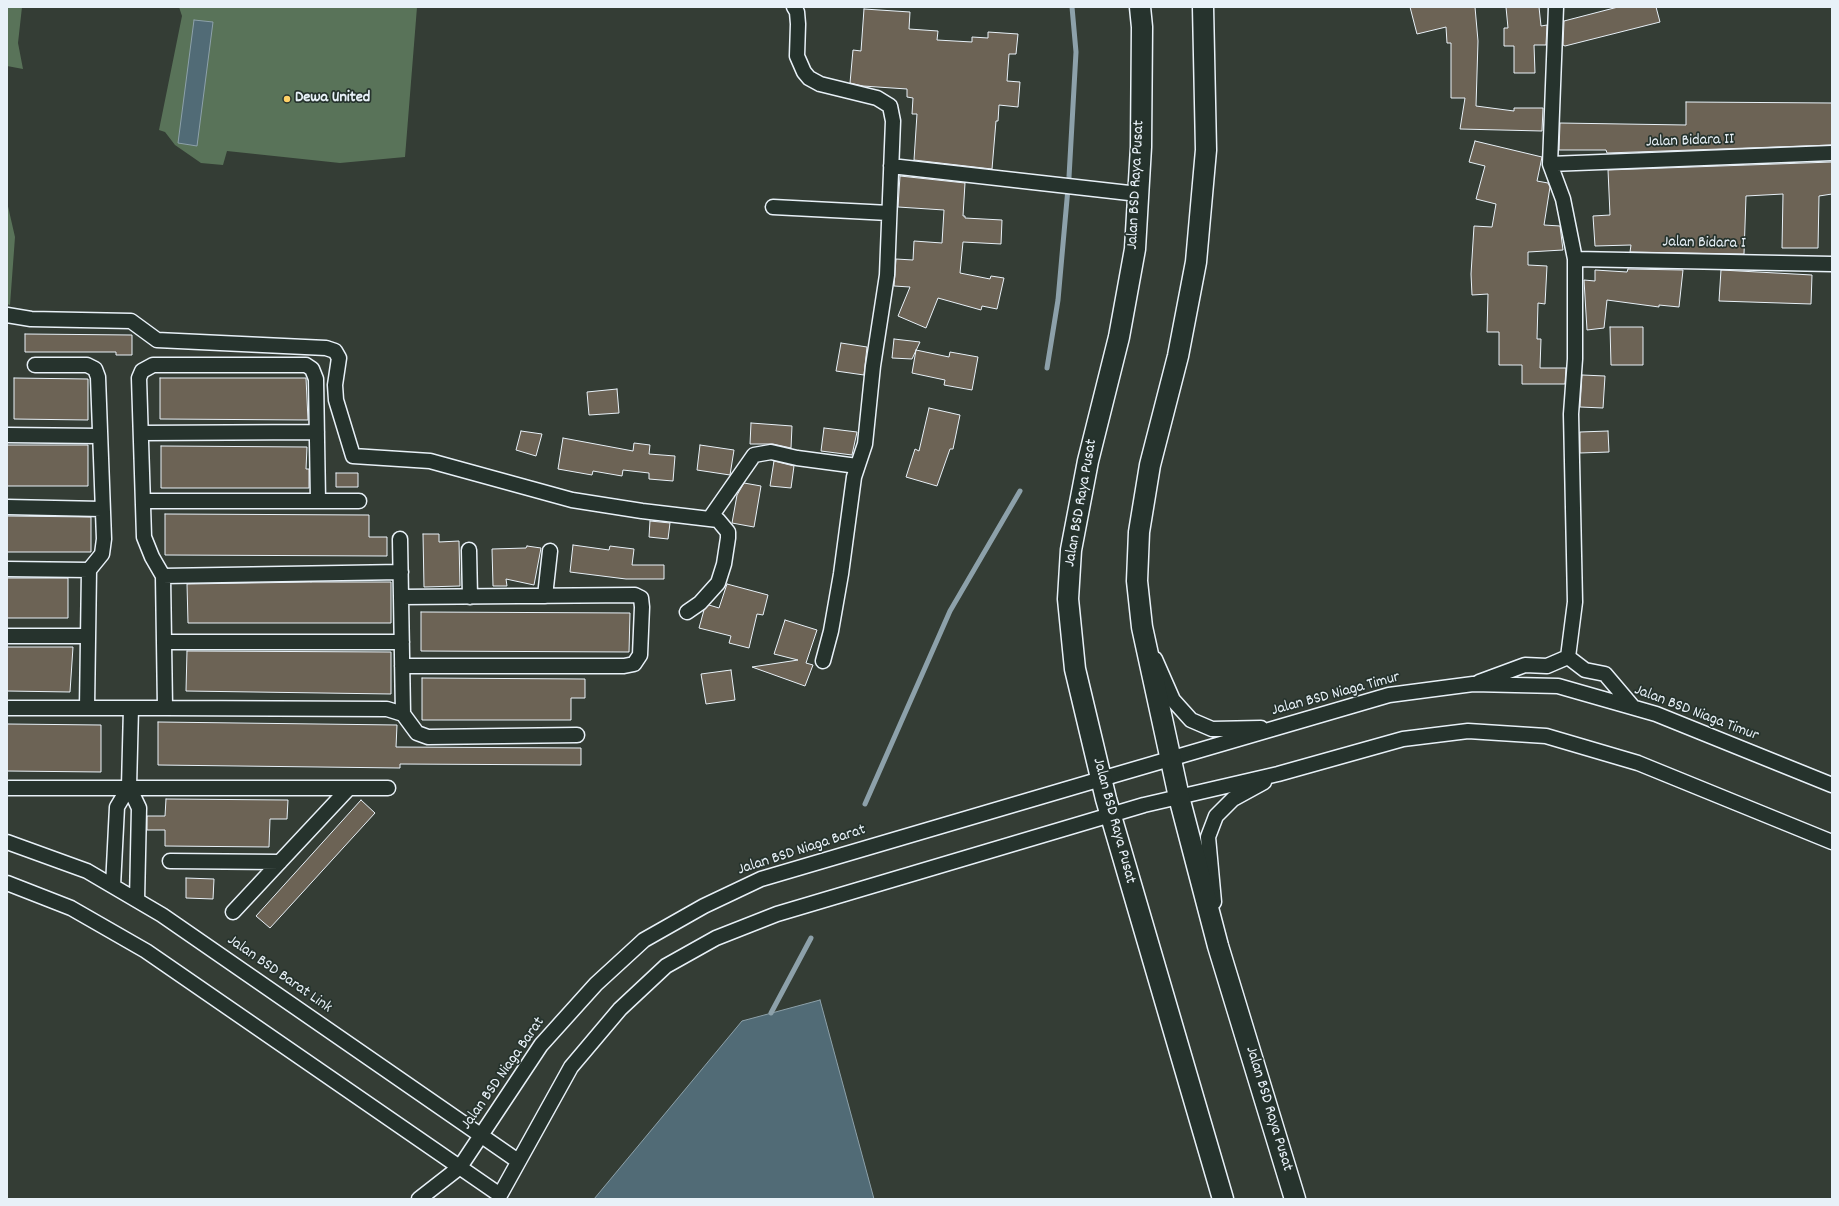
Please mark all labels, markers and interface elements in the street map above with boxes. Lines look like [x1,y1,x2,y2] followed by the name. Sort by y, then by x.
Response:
[295,89,370,109] place label: Dewa United
[282,94,292,104] marker: Dewa United
[1124,120,1150,250] street label: Jalan BSD Raya Pusat
[1646,131,1734,153] street label: Jalan Bidara II
[1662,234,1746,254] street label: Jalan Bidara I
[1061,438,1103,568] street label: Jalan BSD Raya Pusat
[1270,669,1402,721] street label: Jalan BSD Niaga Timur
[1631,681,1761,747] street label: Jalan BSD Niaga Timur
[1087,756,1139,886] street label: Jalan BSD Raya Pusat
[736,821,868,881] street label: Jalan BSD Niaga Barat
[223,932,335,1018] street label: Jalan BSD Barat Link
[458,1014,550,1134] street label: Jalan BSD Niaga Barat
[1240,1044,1296,1174] street label: Jalan BSD Raya Pusat

